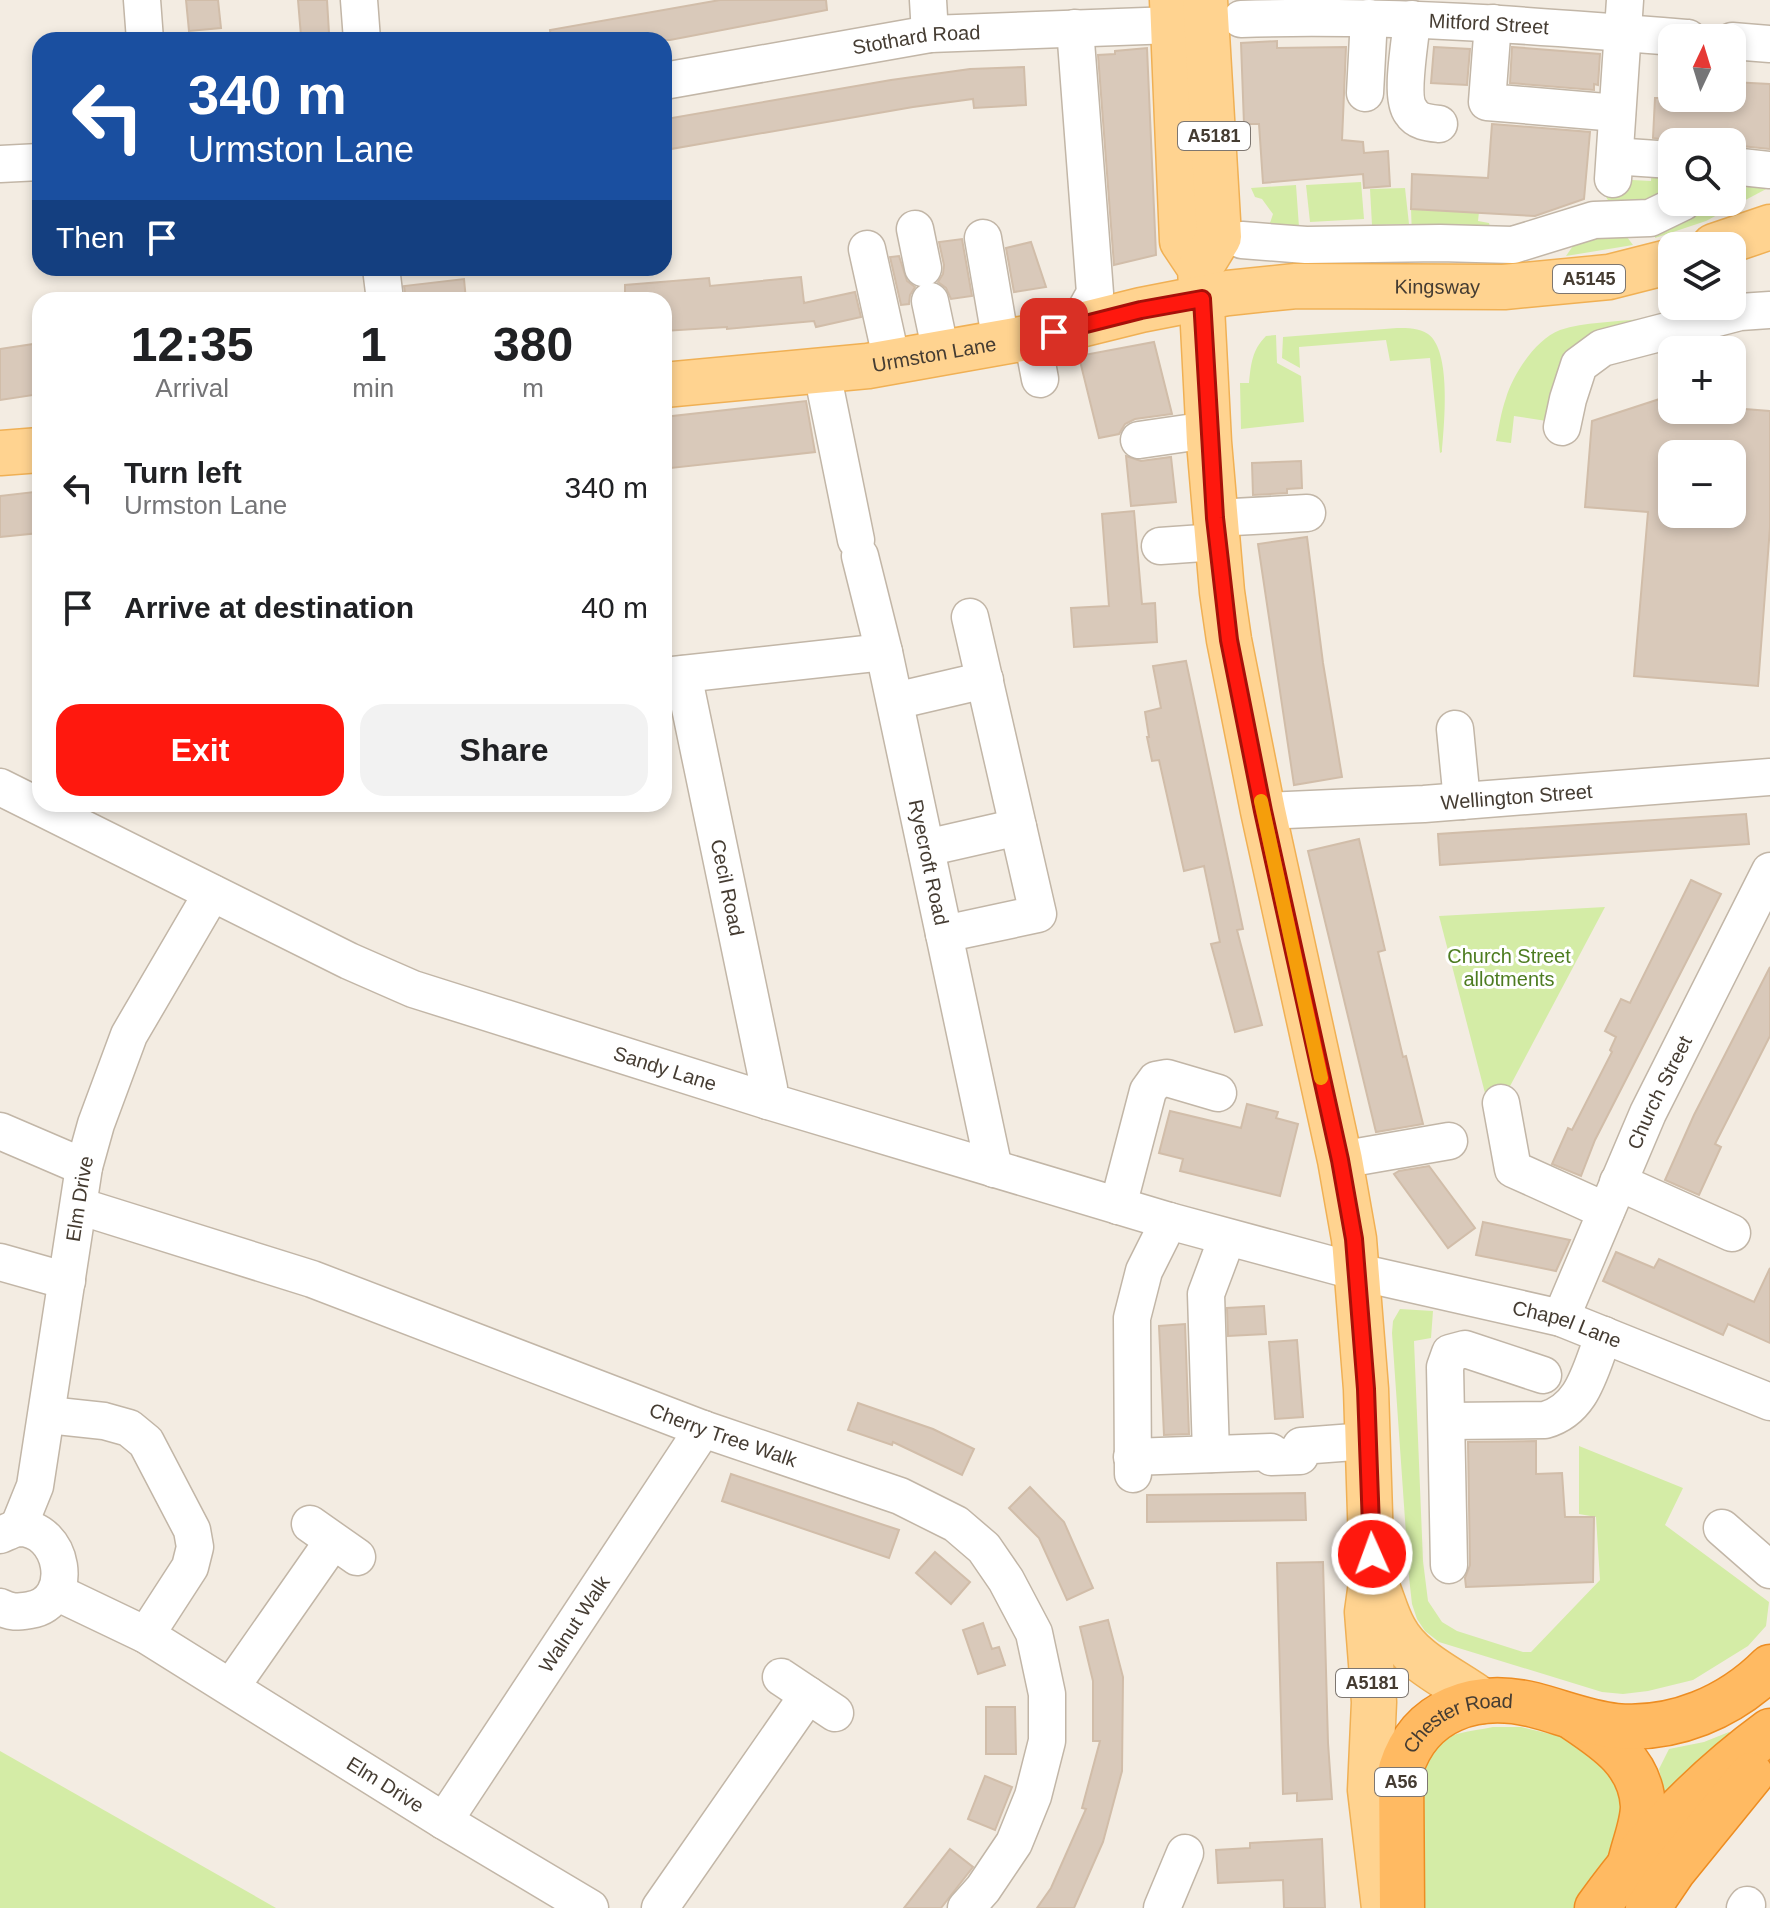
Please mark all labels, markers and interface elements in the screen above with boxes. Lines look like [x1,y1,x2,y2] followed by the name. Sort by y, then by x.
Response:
[1428,9,1550,38] street label: Mitford Street
[851,21,981,59] street label: Stothard Road
[1658,24,1746,112] north arrow
[1658,24,1746,528] map controls
[188,63,347,126] text: 340 m
[56,64,160,168] icon: left
[1178,122,1250,150] road number: A5181
[1658,128,1746,216] button: search
[188,129,414,170] text: Urmston Lane
[140,216,184,260] icon: arrive
[56,221,124,254] text: Then
[1658,232,1746,320] button: layers
[1553,265,1625,293] road number: A5145
[1394,275,1480,298] street label: Kingsway
[1020,298,1088,366] pin
[1032,310,1076,354] icon: arrive
[131,318,254,371] text: 12:35
[360,318,387,371] text: 1
[493,318,573,371] text: 380
[870,333,998,376] street label: Urmston Lane
[1658,336,1746,424] button: +
[155,373,229,403] text: Arrival
[352,373,394,403] text: min
[522,373,544,403] text: m
[1658,440,1746,528] button: −
[124,456,242,489] text: Turn left
[56,466,100,510] icon: left
[565,471,648,504] text: 340 m
[124,490,287,520] text: Urmston Lane
[56,586,100,630] icon: arrive
[124,591,414,624] text: Arrive at destination
[581,591,648,624] text: 40 m
[56,704,344,796] button: Exit
[360,704,648,796] button: Share
[1440,780,1594,814] street label: Wellington Street
[905,798,953,927] street label: Ryecroft Road
[707,837,748,938] street label: Cecil Road
[1447,945,1571,990] park label: Church Street allotments
[1623,1032,1696,1153] street label: Church Street
[611,1042,719,1095] street label: Sandy Lane
[62,1153,98,1243] street label: Elm Drive
[1511,1296,1625,1352] street label: Chapel Lane
[646,1399,801,1471] street label: Cherry Tree Walk
[1330,1512,1414,1596] position arrow
[534,1571,614,1676] street label: Walnut Walk
[1336,1669,1408,1697] road number: A5181
[1399,1689,1513,1757] street label: Chester Road
[343,1752,428,1817] street label: Elm Drive
[1375,1768,1427,1796] road number: A56

